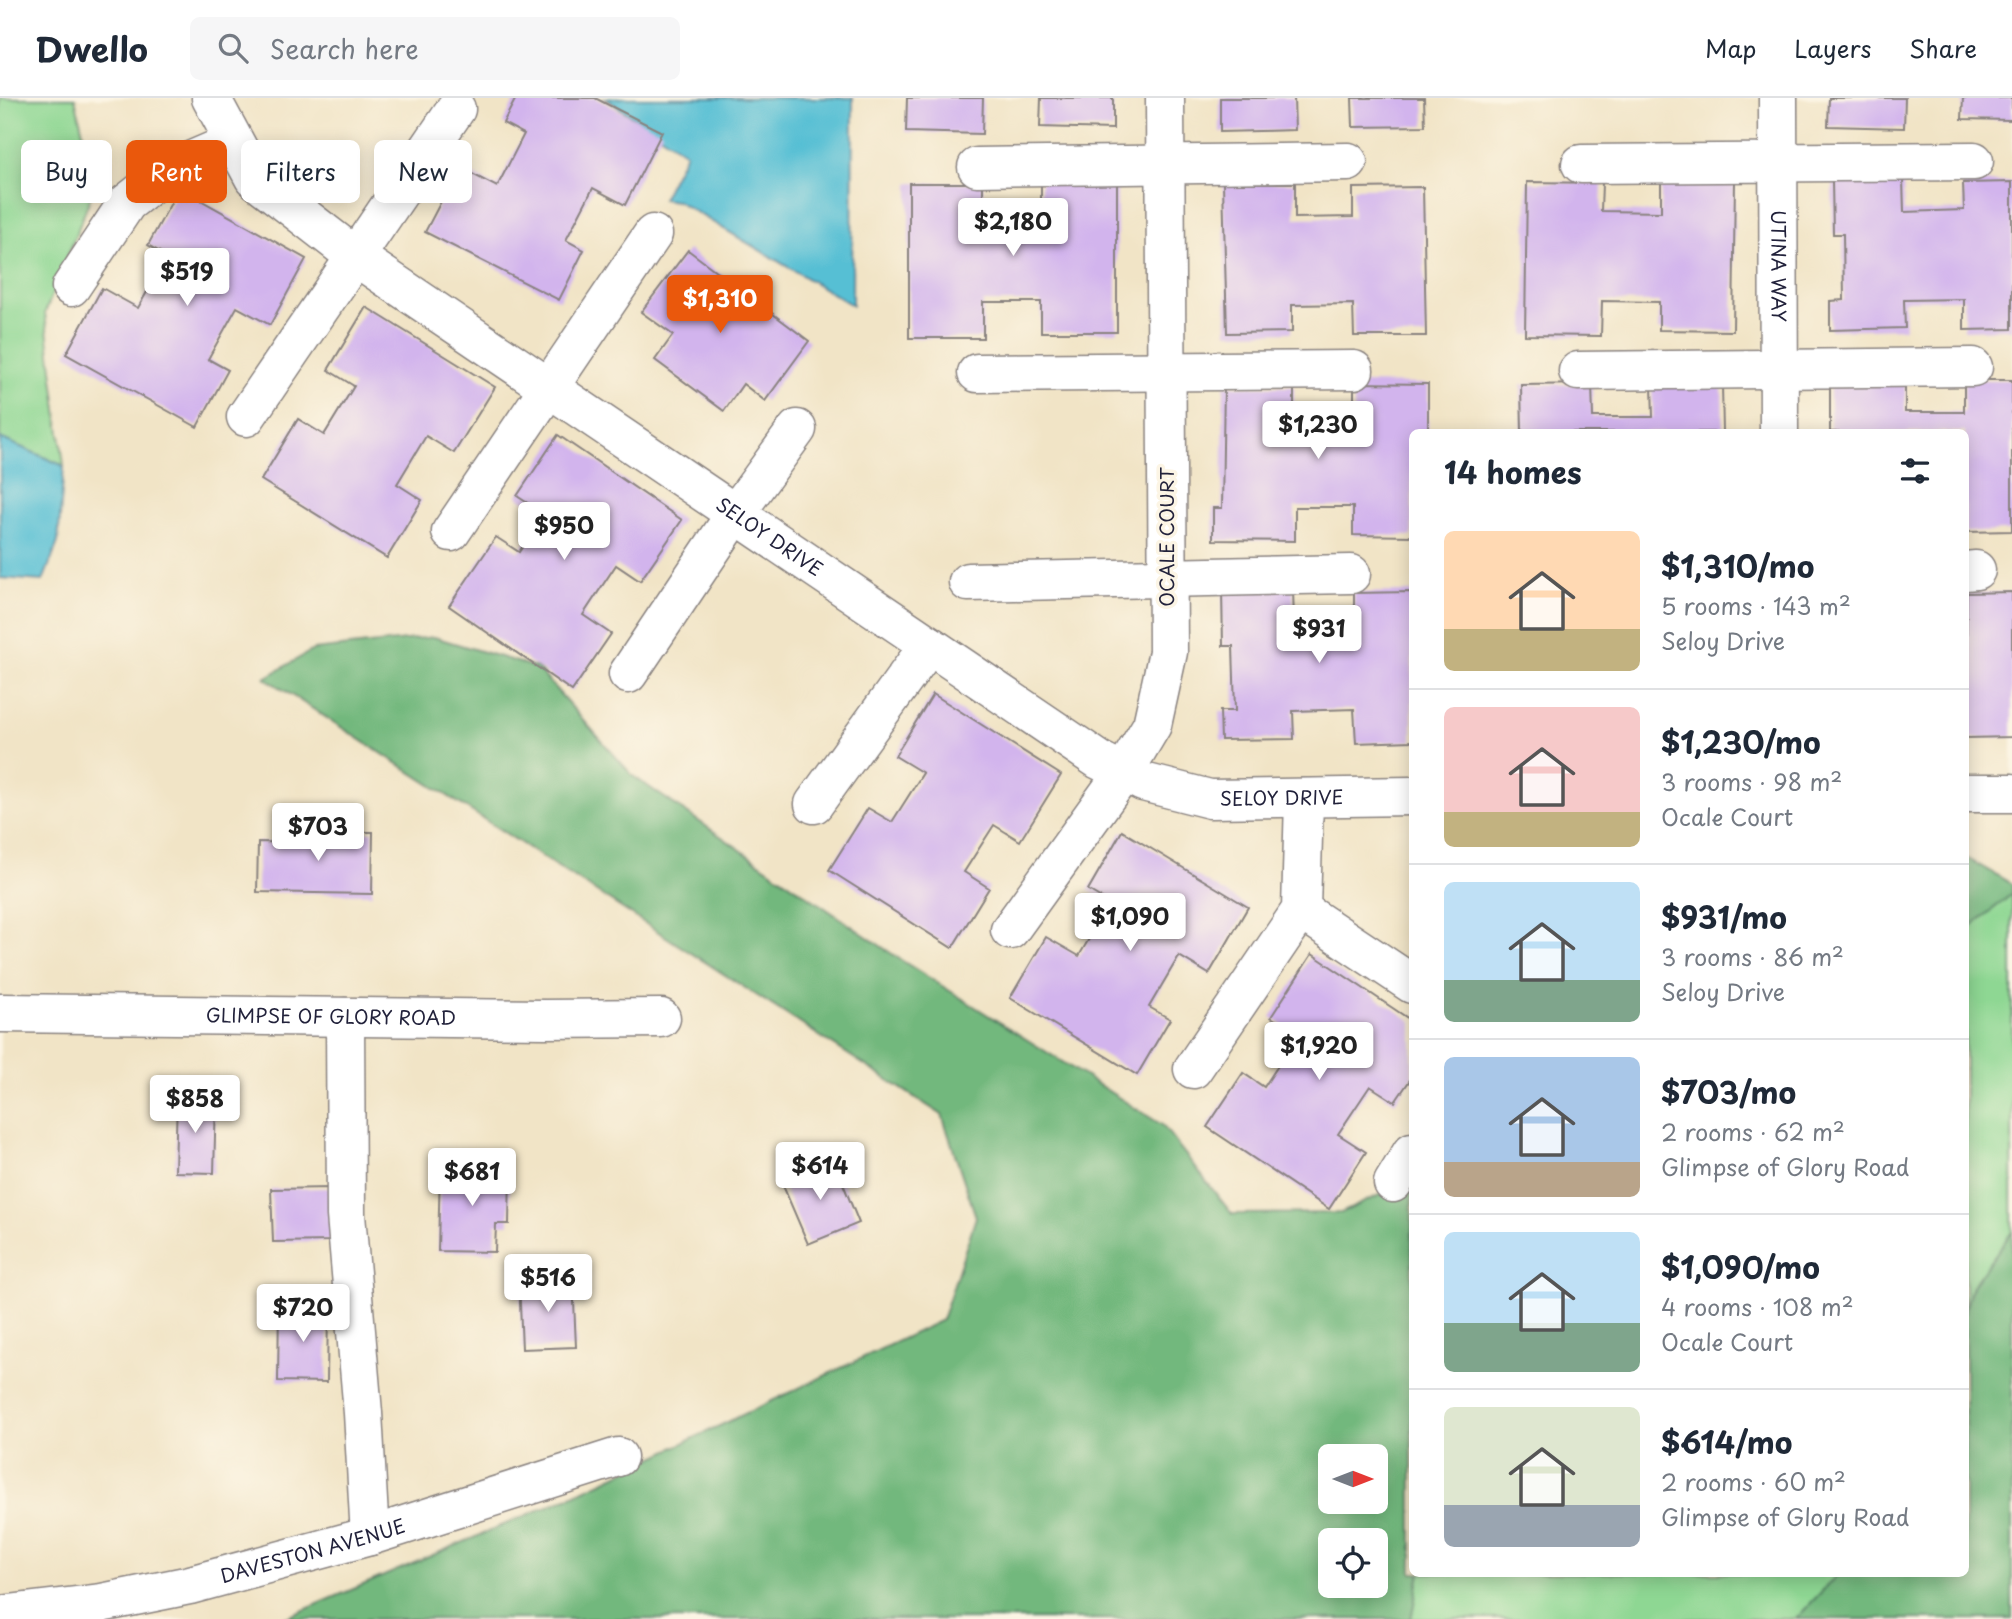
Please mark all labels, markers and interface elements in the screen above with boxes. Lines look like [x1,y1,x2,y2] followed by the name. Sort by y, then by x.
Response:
[190,17,680,80] search box
[35,23,148,73] text: Dwello
[214,29,252,67] icon: search
[270,29,419,68] text: Search here
[1705,30,1756,66] text: Map
[1794,30,1871,66] text: Layers
[1909,30,1977,66] text: Share
[21,140,112,203] chip: Buy
[126,140,227,203] chip: Rent
[241,140,360,203] chip: Filters
[374,140,472,203] chip: New
[956,198,1070,258] pin: $2,180
[974,203,1052,238] text: $2,180
[1765,210,1794,322] street label: UTINA WAY
[146,248,228,308] pin: $519
[160,253,214,288] text: $519
[663,275,777,335] pin: $1,310
[683,280,757,315] text: $1,310
[1261,402,1375,461] pin: $1,230
[1278,406,1358,441] text: $1,230
[1444,449,1582,494] text: 14 homes
[1896,452,1934,490] icon: filters
[1152,467,1180,607] street label: OCALE COURT
[711,490,829,582] street label: SELOY DRIVE
[523,503,605,562] pin: $950
[534,507,594,542] text: $950
[1661,543,1814,588] text: $1,310/mo
[1500,559,1584,643] icon: home
[1661,588,1851,623] text: 5 rooms · 143 m²
[1278,606,1360,665] pin: $931
[1292,610,1346,645] text: $931
[1661,623,1785,658] text: Seloy Drive
[1661,719,1821,764] text: $1,230/mo
[1500,735,1584,819] icon: home
[1661,764,1842,799] text: 3 rooms · 98 m²
[1219,782,1344,812] street label: SELOY DRIVE
[1661,799,1793,834] text: Ocale Court
[277,804,359,863] pin: $703
[288,808,348,843] text: $703
[1073,894,1187,953] pin: $1,090
[1661,894,1787,939] text: $931/mo
[1091,898,1169,933] text: $1,090
[1500,910,1584,994] icon: home
[1661,939,1844,974] text: 3 rooms · 86 m²
[1661,974,1785,1009] text: Seloy Drive
[206,1000,456,1031] street label: GLIMPSE OF GLORY ROAD
[1262,1023,1376,1082] pin: $1,920
[1280,1027,1358,1062] text: $1,920
[1661,1069,1796,1114] text: $703/mo
[154,1076,236,1135] pin: $858
[166,1080,224,1115] text: $858
[1500,1085,1584,1169] icon: home
[1661,1114,1845,1149] text: 2 rooms · 62 m²
[779,1142,861,1202] pin: $614
[792,1147,848,1182] text: $614
[431,1148,513,1208] pin: $681
[1661,1149,1910,1184] text: Glimpse of Glory Road
[444,1153,500,1188] text: $681
[1661,1244,1820,1289] text: $1,090/mo
[507,1254,589,1314] pin: $516
[520,1259,576,1294] text: $516
[1500,1260,1584,1344] icon: home
[262,1284,344,1344] pin: $720
[273,1289,333,1324] text: $720
[1661,1289,1854,1324] text: 4 rooms · 108 m²
[1661,1324,1793,1359] text: Ocale Court
[1661,1419,1792,1464] text: $614/mo
[1500,1435,1584,1519] icon: home
[1318,1444,1388,1514] north arrow
[1318,1444,1388,1598] map controls
[1661,1464,1846,1499] text: 2 rooms · 60 m²
[1661,1499,1910,1534] text: Glimpse of Glory Road
[217,1511,409,1589] street label: DAVESTON AVENUE
[1318,1528,1388,1598] button: locate

